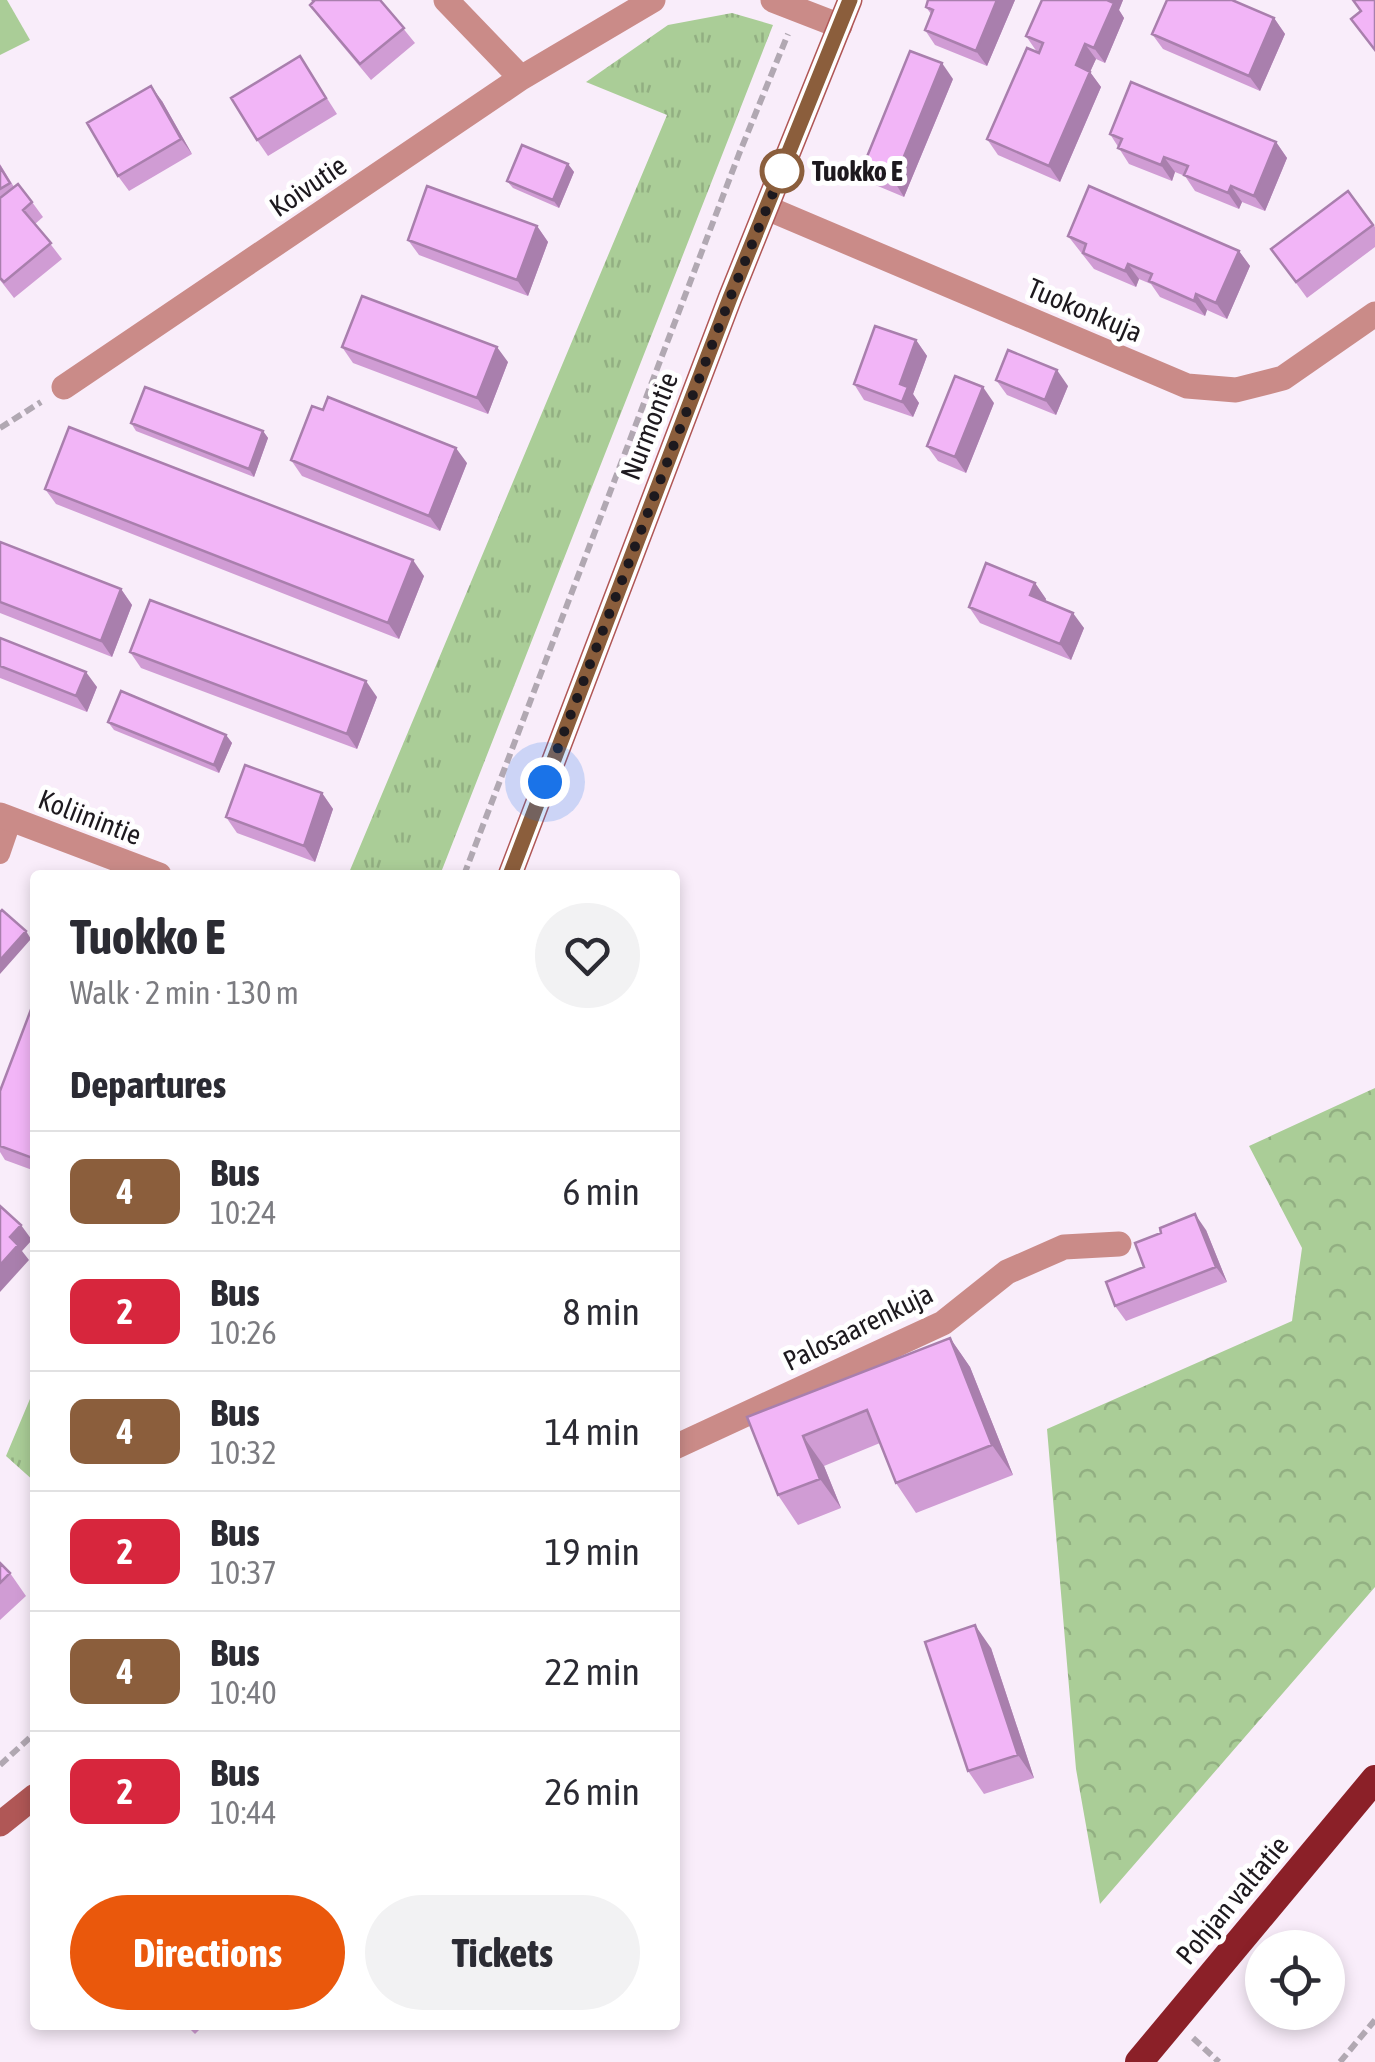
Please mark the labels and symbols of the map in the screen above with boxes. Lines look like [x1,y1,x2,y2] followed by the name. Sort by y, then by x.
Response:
[264,149,352,223] street label: Koivutie
[761,150,803,192] marker: Tuokko E
[812,155,903,187] place label: Tuokko E
[1023,272,1147,348] street label: Tuokonkuja
[614,368,684,484] street label: Nurmontie
[520,757,570,807] your location
[34,783,146,851] street label: Koliinintie
[778,1277,938,1377] street label: Palosaarenkuja
[1169,1830,1295,1970] street label: Pohjan valtatie

